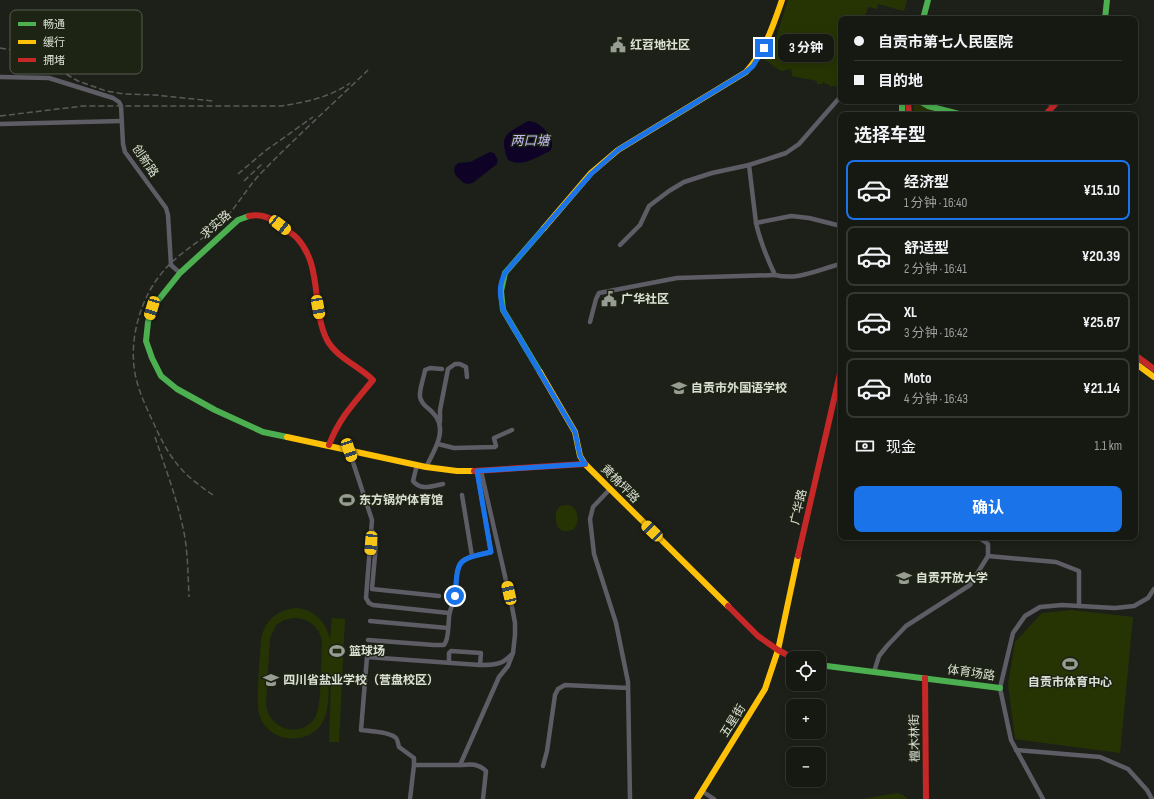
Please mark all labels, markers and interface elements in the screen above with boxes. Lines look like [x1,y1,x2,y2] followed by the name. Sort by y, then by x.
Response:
[10,10,142,74] legend
[43,18,65,31] text: 畅通
[878,33,1013,52] text: 自贡市第七人民医院
[778,34,834,62] callout: 3 分钟
[43,36,65,49] text: 缓行
[609,36,627,54] public building icon: 红苕地社区
[630,38,690,53] place label: 红苕地社区
[755,39,773,57] route end
[789,40,823,56] text: 3 分钟
[43,54,65,67] text: 拥堵
[878,72,923,91] text: 目的地
[854,125,926,146] text: 选择车型
[510,133,551,149] water label: 两口塘
[129,142,161,180] street label: 创新路
[856,172,892,208] icon: car
[904,173,949,192] text: 经济型
[1083,181,1120,200] text: ¥15.10
[904,195,967,211] text: 1 分钟 · 16:40
[197,208,235,242] street label: 求实路
[267,213,293,237] car
[856,238,892,274] icon: car
[904,239,949,258] text: 舒适型
[1082,247,1120,266] text: ¥20.39
[904,261,967,277] text: 2 分钟 · 16:41
[600,290,618,308] public building icon: 广华社区
[621,292,669,307] place label: 广华社区
[310,294,326,320] car
[143,295,161,321] car
[904,303,917,322] text: XL
[856,304,892,340] icon: car
[1082,313,1120,332] text: ¥25.67
[904,325,968,341] text: 3 分钟 · 16:42
[904,369,931,388] text: Moto
[856,370,892,406] icon: car
[670,379,688,397] school or university icon: 自贡市外国语学校
[1083,379,1120,398] text: ¥21.14
[691,381,787,396] place label: 自贡市外国语学校
[904,391,968,407] text: 4 分钟 · 16:43
[854,435,876,457] icon: cash
[339,437,359,463] car
[886,438,916,457] text: 现金
[1095,438,1122,454] text: 1.1 km
[598,462,642,506] street label: 黄桷坪路
[854,486,1122,532] button: 确认
[788,488,810,526] street label: 广华路
[338,491,356,509] sports icon: 东方锅炉体育馆
[359,493,443,508] place label: 东方锅炉体育馆
[639,518,665,544] car
[364,531,378,555] car
[895,569,913,587] school or university icon: 自贡开放大学
[916,571,988,586] place label: 自贡开放大学
[500,580,518,606] car
[446,587,464,605] route start
[328,642,346,660] sports icon: 篮球场
[349,644,385,659] place label: 篮球场
[786,651,826,787] map controls
[786,651,826,691] button: locate
[1061,655,1079,673] sports icon: 自贡市体育中心
[946,662,996,684] street label: 体育场路
[262,671,280,689] school or university icon: 四川省盐业学校（营盘校区）
[283,673,439,688] place label: 四川省盐业学校（营盘校区）
[1028,675,1112,690] place label: 自贡市体育中心
[786,699,826,739] button: +
[717,702,749,740] street label: 五星街
[907,714,923,762] street label: 檀木林街
[786,747,826,787] button: −

